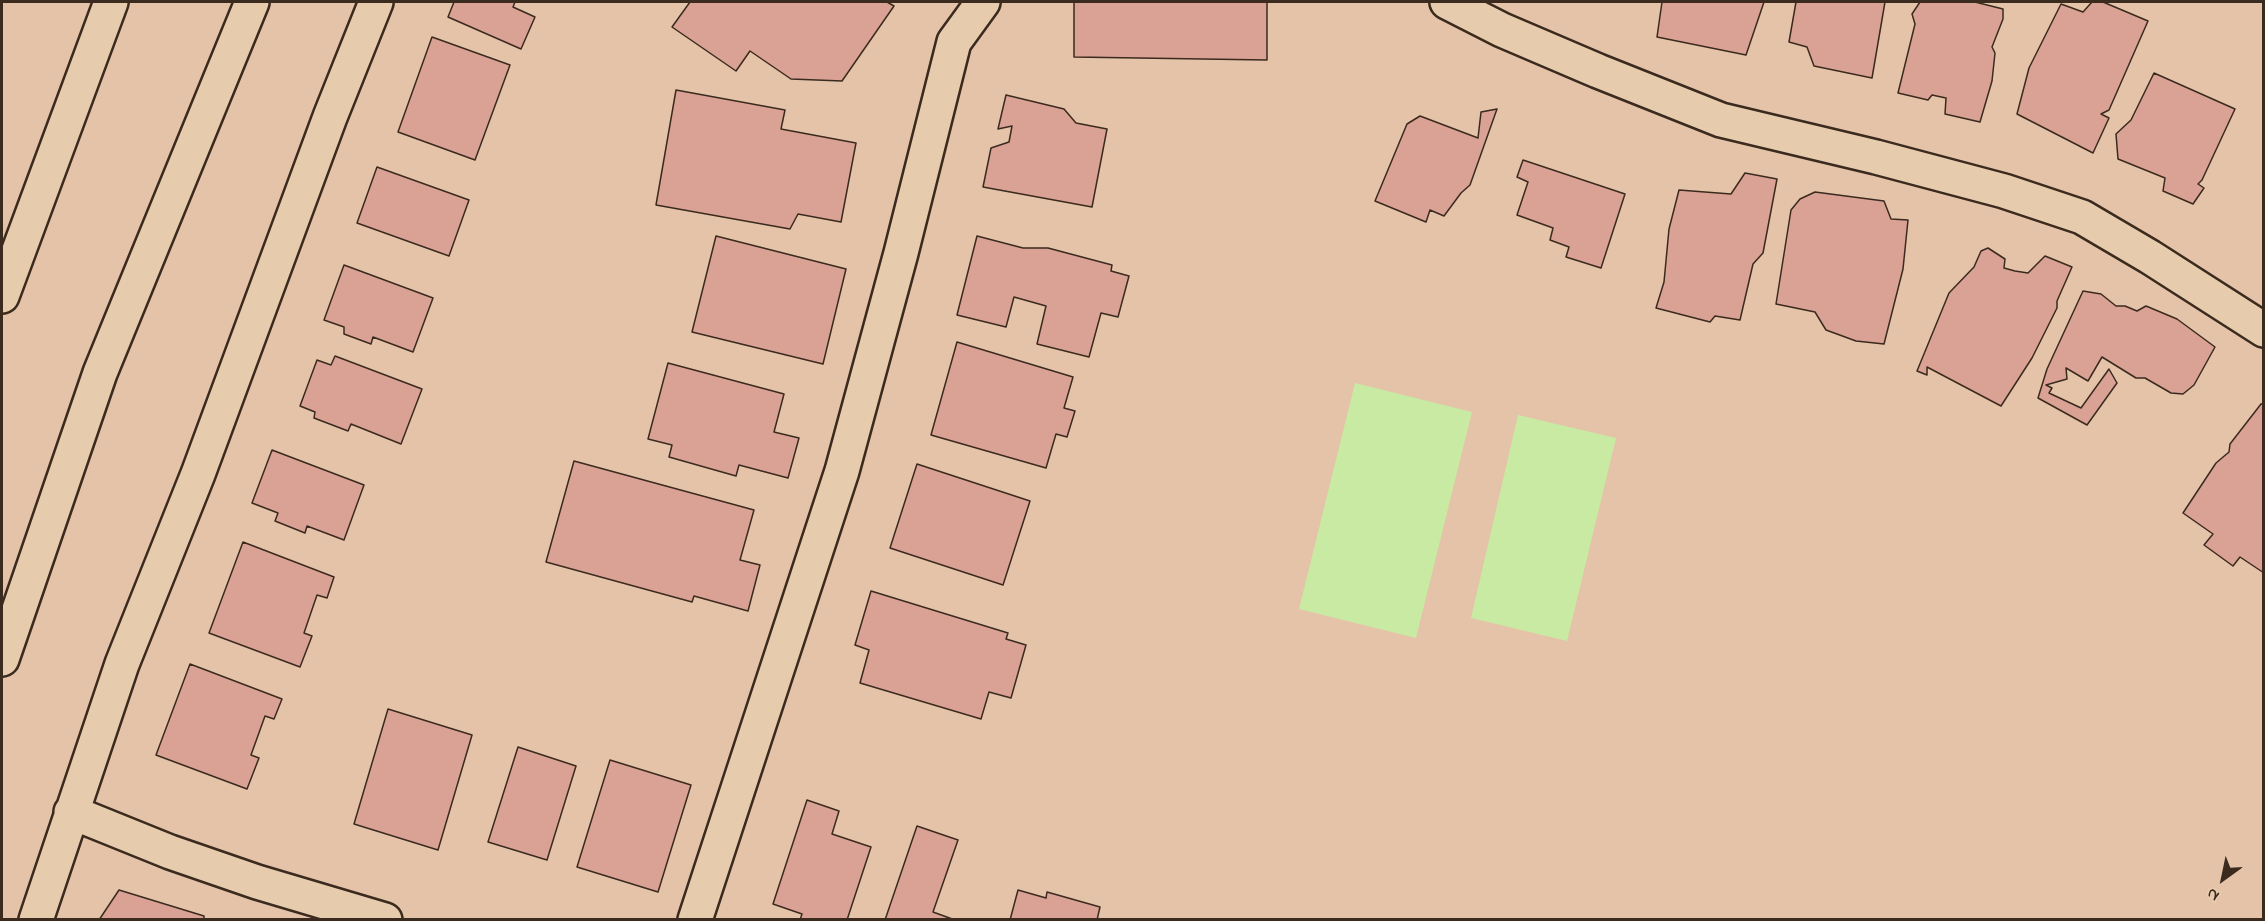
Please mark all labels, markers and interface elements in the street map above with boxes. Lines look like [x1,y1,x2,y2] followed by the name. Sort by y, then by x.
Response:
[2193,849,2253,909] north arrow
[2202,881,2224,907] text: N

